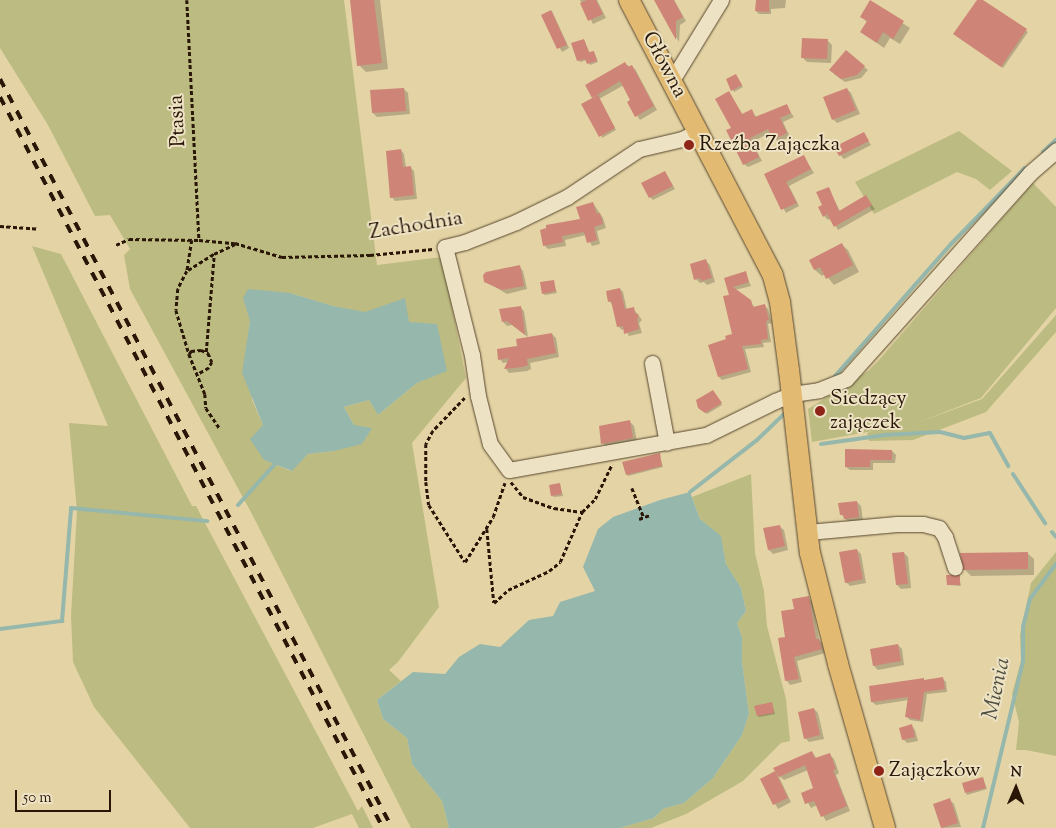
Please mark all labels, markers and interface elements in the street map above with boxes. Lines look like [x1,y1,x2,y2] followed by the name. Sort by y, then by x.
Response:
[636,28,692,102] street label: Główna
[164,94,192,148] street label: Ptasia
[699,132,840,158] place label: Rzeźba Zajączka
[683,139,695,151] marker: Rzeźba Zajączka
[368,206,464,246] street label: Zachodnia
[830,386,907,436] place label: Siedzący zajączek
[814,405,826,417] marker: Siedzący zajączek
[979,656,1017,722] water label: Mienia
[889,758,981,784] place label: Zajączków
[991,763,1041,813] north arrow
[1010,763,1022,783] text: N
[873,765,885,777] marker: Zajączków
[18,780,114,812] scale bar
[23,788,52,809] text: 50 m

